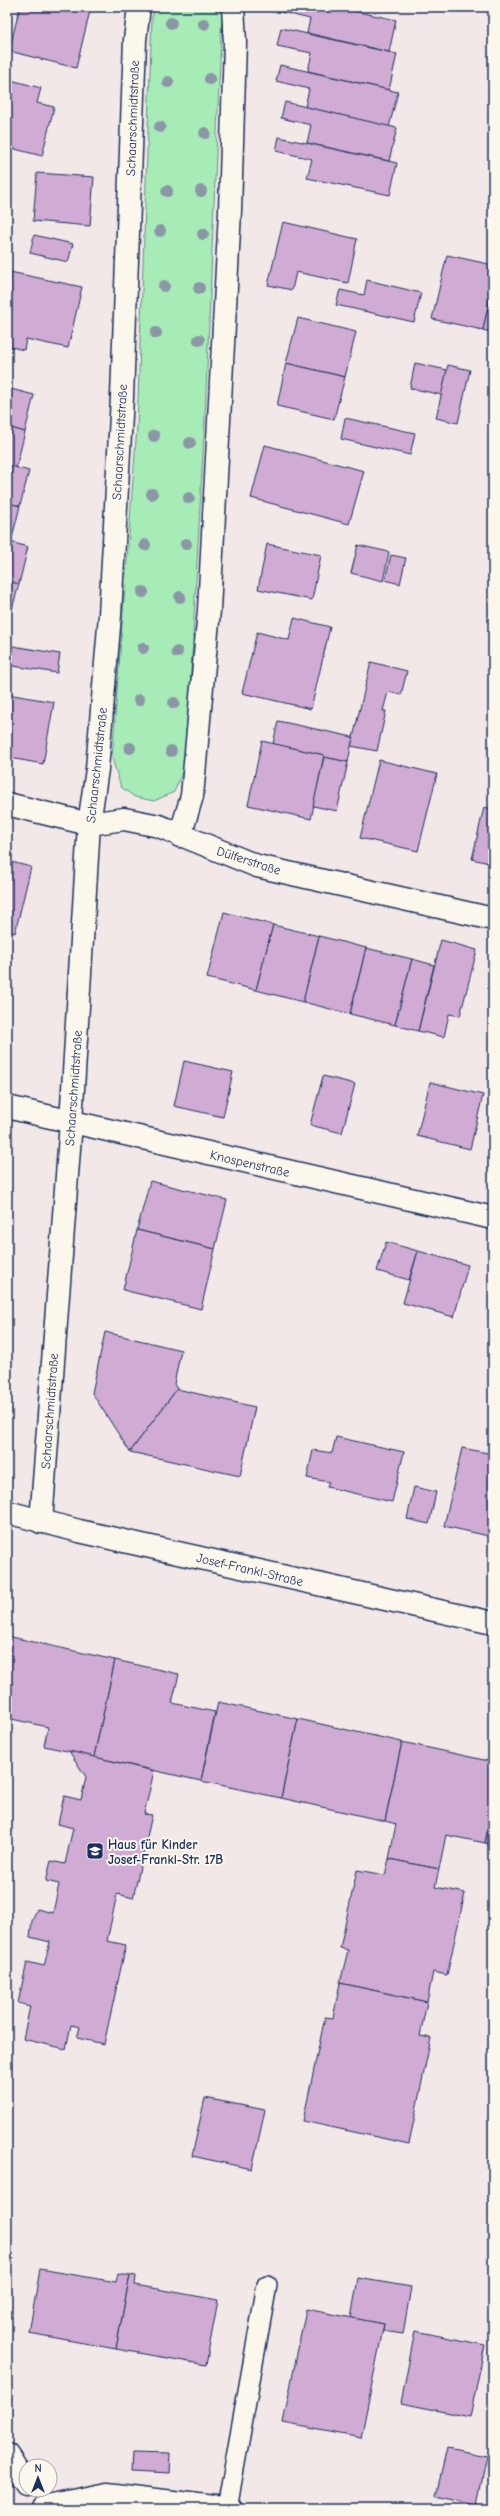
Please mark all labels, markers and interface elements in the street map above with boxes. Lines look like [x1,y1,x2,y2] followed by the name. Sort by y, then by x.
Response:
[123,59,142,176] street label: Schaarschmidtstraße
[109,383,130,500] street label: Schaarschmidtstraße
[83,706,110,824] street label: Schaarschmidtstraße
[215,843,283,878] street label: Dülferstraße
[62,1029,85,1146] street label: Schaarschmidtstraße
[209,1147,292,1180] street label: Knospenstraße
[38,1352,61,1469] street label: Schaarschmidtstraße
[195,1550,305,1589] street label: Josef-Frankl-Straße
[108,1837,223,1867] place label: Haus für Kinder Josef-Frankl-Str. 17B
[85,1841,105,1861] school or university icon: Haus für Kinder Josef-Frankl-Str. 17B
[18,2458,58,2498] north arrow
[34,2462,42,2475] text: N

